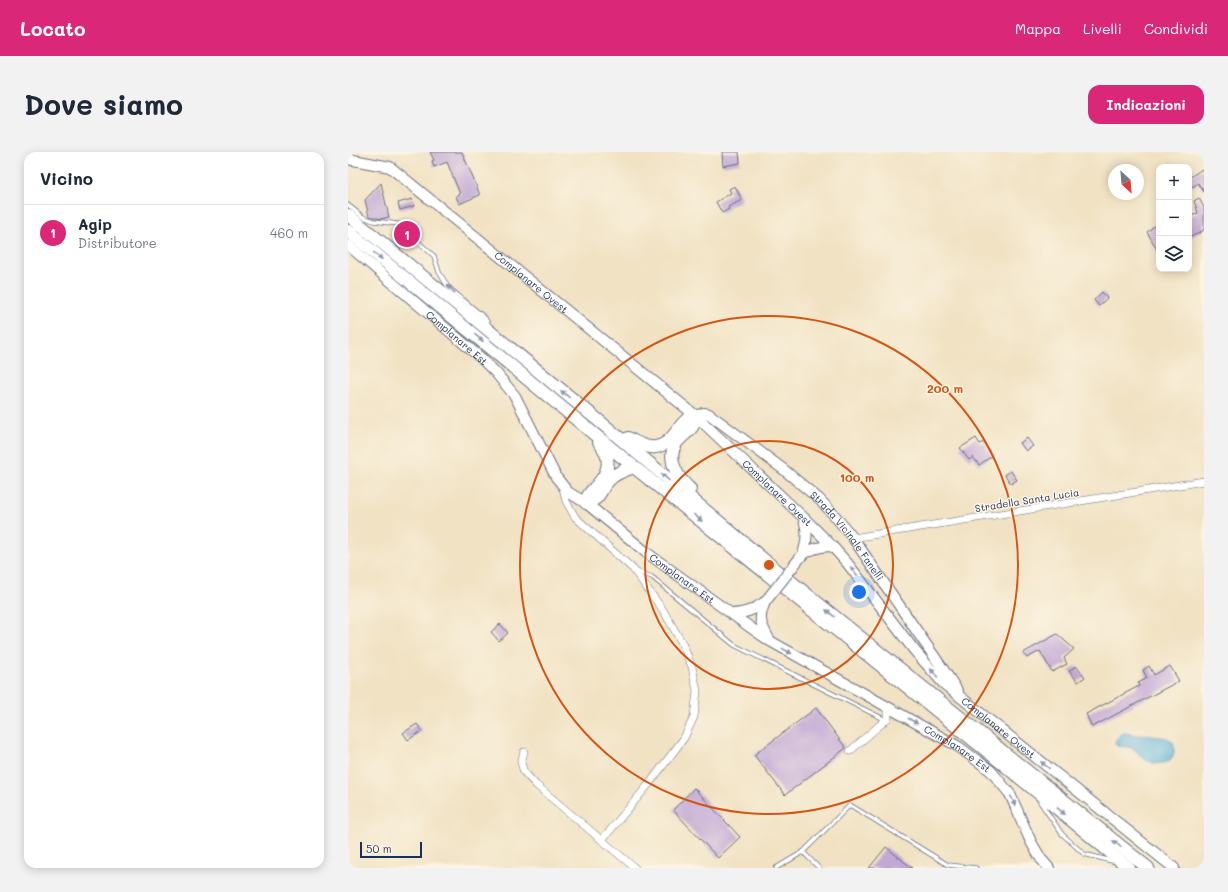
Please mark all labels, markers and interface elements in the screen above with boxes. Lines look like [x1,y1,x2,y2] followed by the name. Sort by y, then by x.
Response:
[20,16,86,41] text: Locato
[1015,19,1061,38] text: Mappa
[1083,19,1122,38] text: Livelli
[1144,19,1208,38] text: Condividi
[1088,85,1204,124] button: Indicazioni
[24,86,183,122] text: Dove siamo
[1108,164,1144,200] north arrow
[1156,164,1192,272] map controls
[1156,164,1192,200] button: +
[40,167,93,189] text: Vicino
[1156,200,1192,236] button: −
[78,214,112,234] text: Agip
[394,219,420,249] pin: 1
[50,224,56,241] text: 1
[270,224,308,241] text: 460 m
[78,234,157,251] text: Distributore
[1156,236,1192,272] button: layers
[492,248,571,316] street label: Complanare Ovest
[373,251,384,260] one-way arrow
[446,284,456,294] one-way arrow
[423,307,491,368] street label: Complanare Est
[473,334,484,343] one-way arrow
[927,380,963,396] text: 200 m
[560,389,571,398] one-way arrow
[739,456,815,529] street label: Complanare Ovest
[840,469,874,485] text: 100 m
[660,472,671,481] one-way arrow
[974,485,1080,515] street label: Stradella Santa Lucia
[807,488,887,583] street label: Strada Vicinale Fanelli
[693,514,703,523] one-way arrow
[647,550,718,607] street label: Complanare Est
[762,558,776,572] centre of rings
[850,566,858,577] one-way arrow
[849,582,869,602] your location
[825,609,836,617] one-way arrow
[782,647,793,654] one-way arrow
[930,668,939,679] one-way arrow
[959,694,1038,761] street label: Complanare Ovest
[907,718,919,724] one-way arrow
[921,722,994,775] street label: Complanare Est
[1040,761,1051,769] one-way arrow
[1010,795,1016,806] one-way arrow
[1055,807,1066,816] one-way arrow
[1112,839,1123,848] one-way arrow
[360,840,422,859] scale bar
[366,841,392,856] text: 50 m

